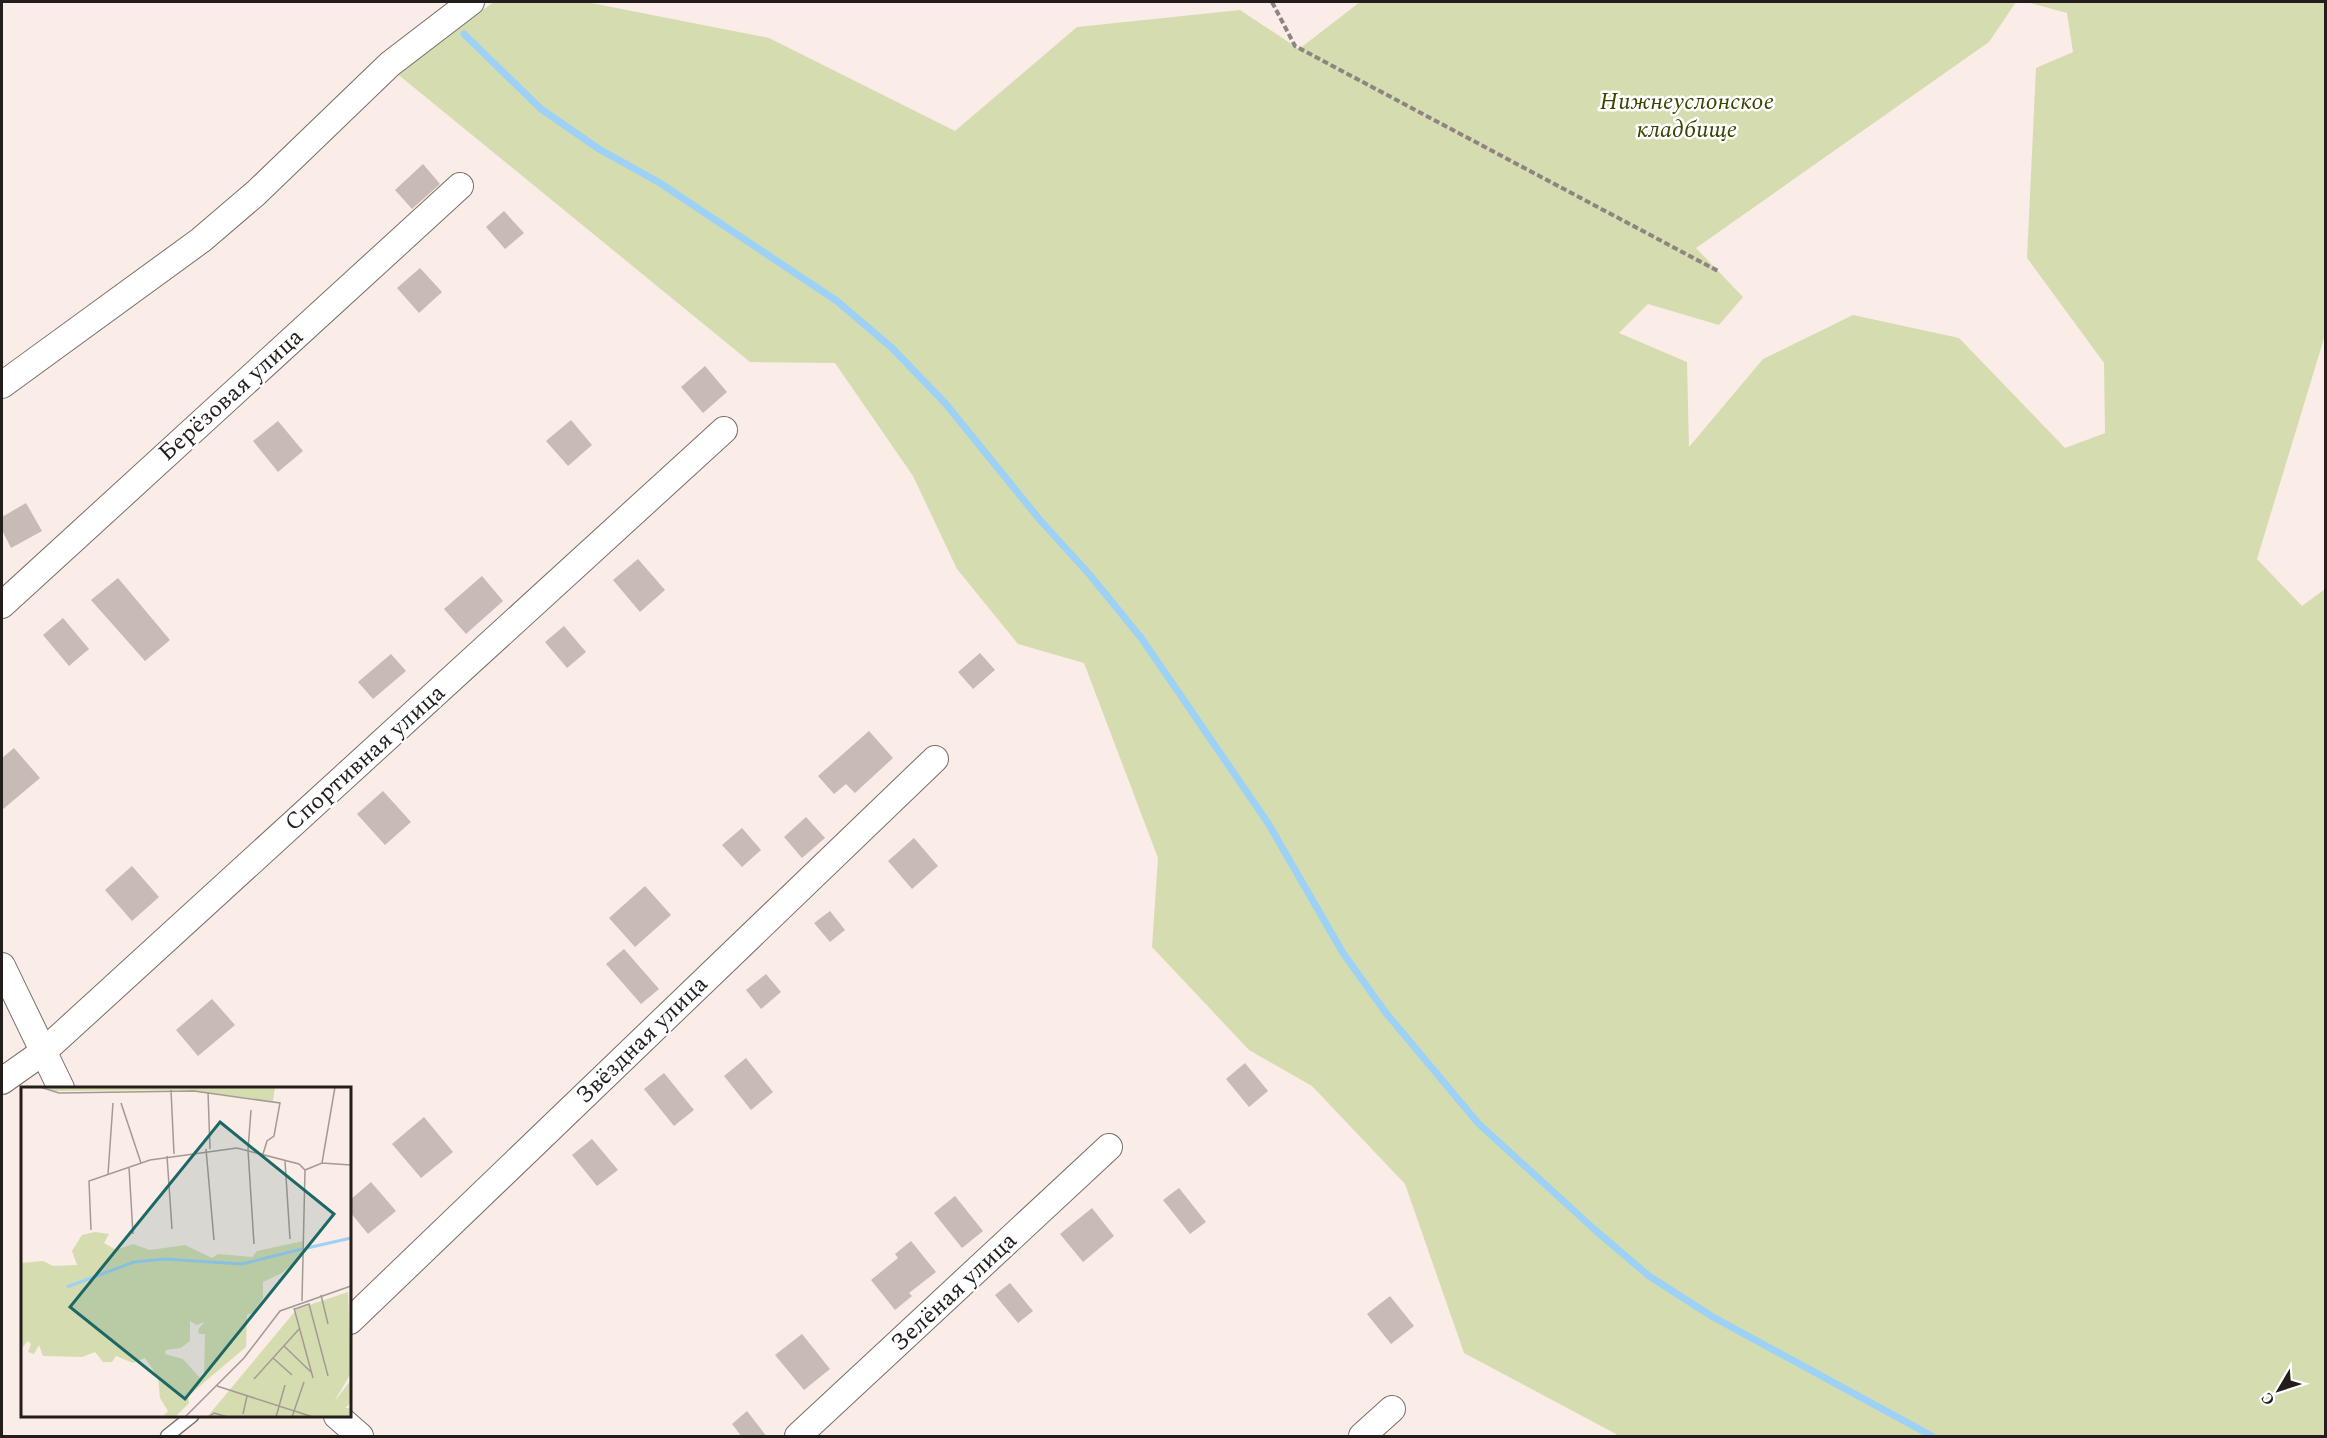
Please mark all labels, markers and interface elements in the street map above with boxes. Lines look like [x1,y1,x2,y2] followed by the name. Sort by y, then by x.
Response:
[1600,84,1774,148] park label: Нижнеуслонское кладбище
[150,320,312,470] street label: Берёзовая улица
[277,676,454,840] street label: Спортивная улица
[568,967,717,1113] street label: Звёздная улица
[21,1087,351,1417] inset map
[883,1224,1025,1360] street label: Зелёная улица
[2249,1360,2309,1420] north arrow
[2255,1387,2281,1411] text: С

